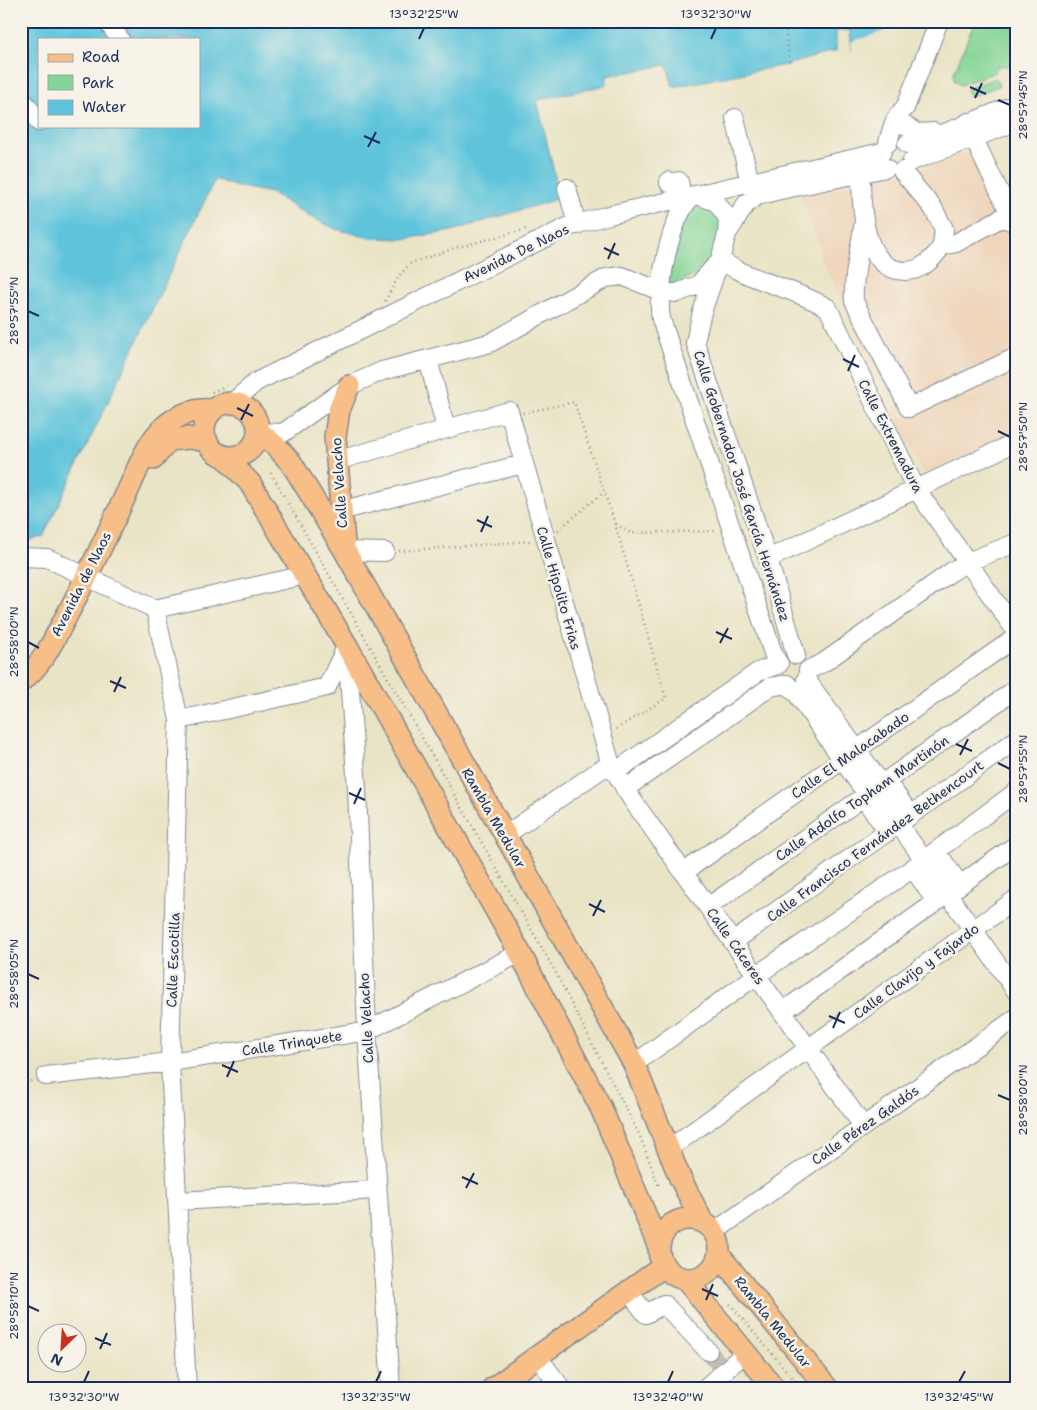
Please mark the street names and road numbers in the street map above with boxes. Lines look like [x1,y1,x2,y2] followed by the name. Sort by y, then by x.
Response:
[460,220,572,286] street label: Avenida De Naos
[690,348,794,624] street label: Calle Gobernador José García Hernández
[855,376,928,496] street label: Calle Extremadura
[327,437,351,529] street label: Calle Velacho
[533,524,585,652] street label: Calle Hipolito Frias
[47,528,115,639] street label: Avenida de Naos
[788,708,912,802] street label: Calle El Malacabado
[772,731,953,865] street label: Calle Adolfo Topham Martinón
[763,756,987,926] street label: Calle Francisco Fernández Bethencourt
[458,764,530,872] street label: Rambla Medular
[703,904,769,988] street label: Calle Cáceres
[162,912,184,1008] street label: Calle Escotilla
[850,919,982,1023] street label: Calle Clavijo y Fajardo
[355,972,377,1064] street label: Calle Velacho
[240,1026,344,1060] street label: Calle Trinquete
[808,1081,922,1169] street label: Calle Pérez Galdós
[730,1272,816,1372] street label: Rambla Medular

